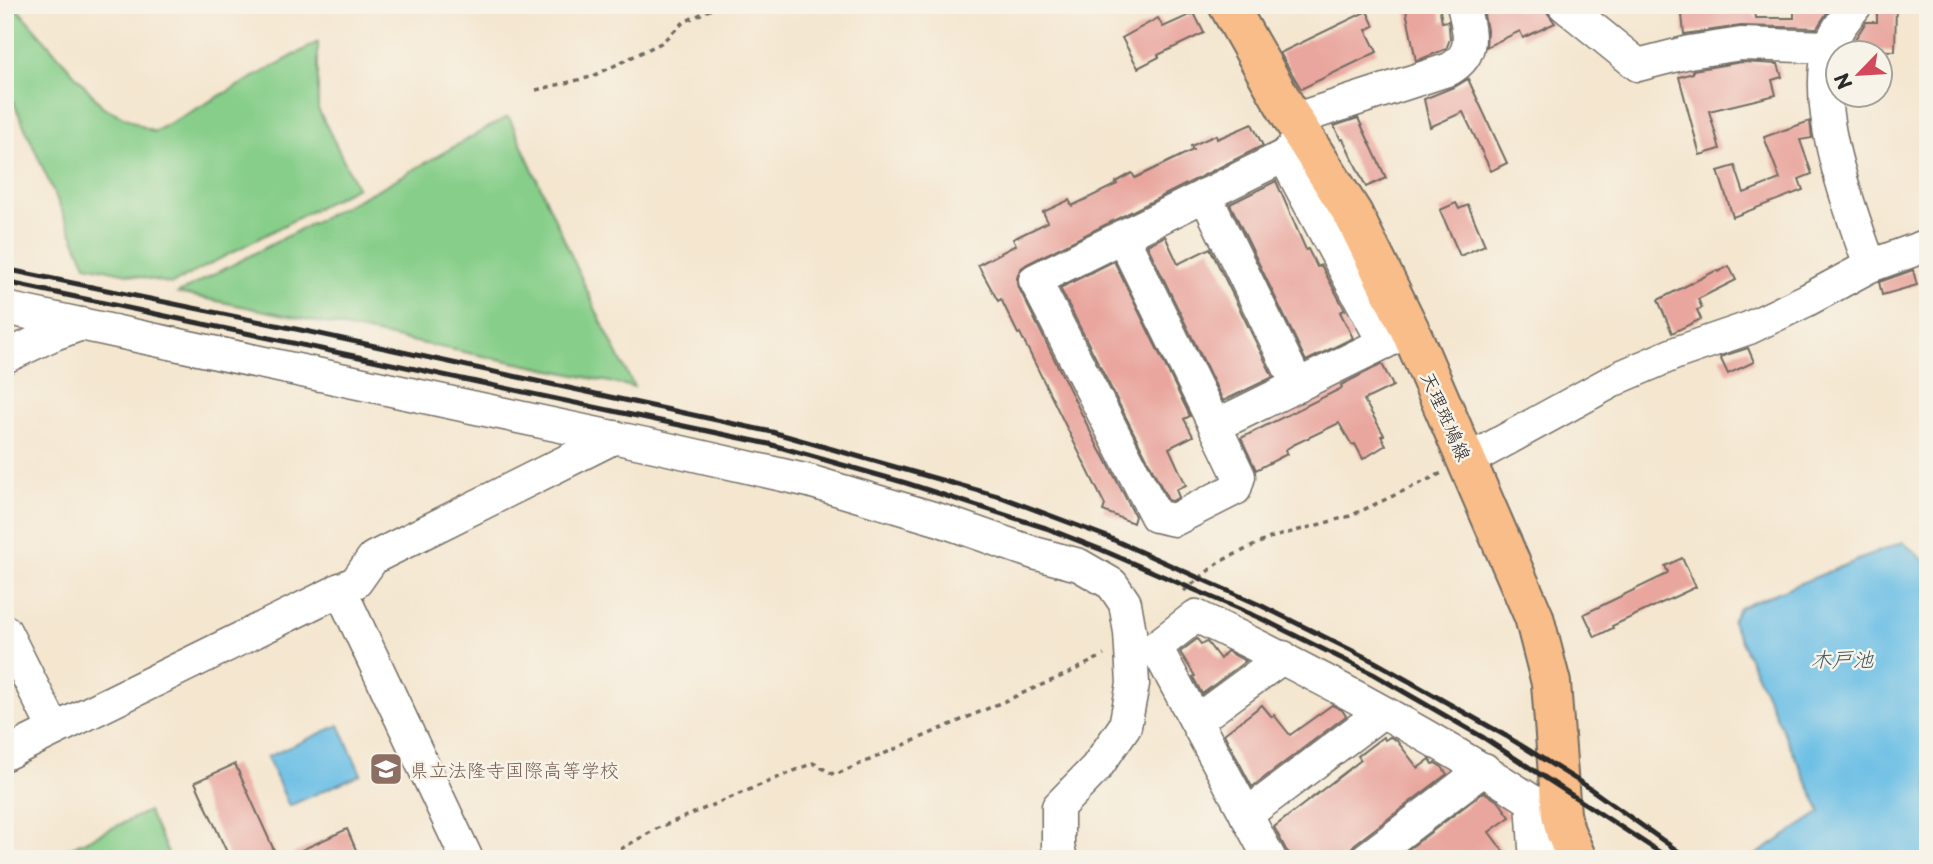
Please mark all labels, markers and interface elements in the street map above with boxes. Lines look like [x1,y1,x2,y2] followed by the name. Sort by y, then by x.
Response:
[1825,38,1895,108] north arrow
[1827,69,1859,94] text: N
[1415,367,1479,465] street label: 天理斑鳩線
[1811,642,1874,674] water label: 木戸池
[367,750,405,788] school or university icon: 県立法隆寺国際高等学校
[410,755,619,783] place label: 県立法隆寺国際高等学校

